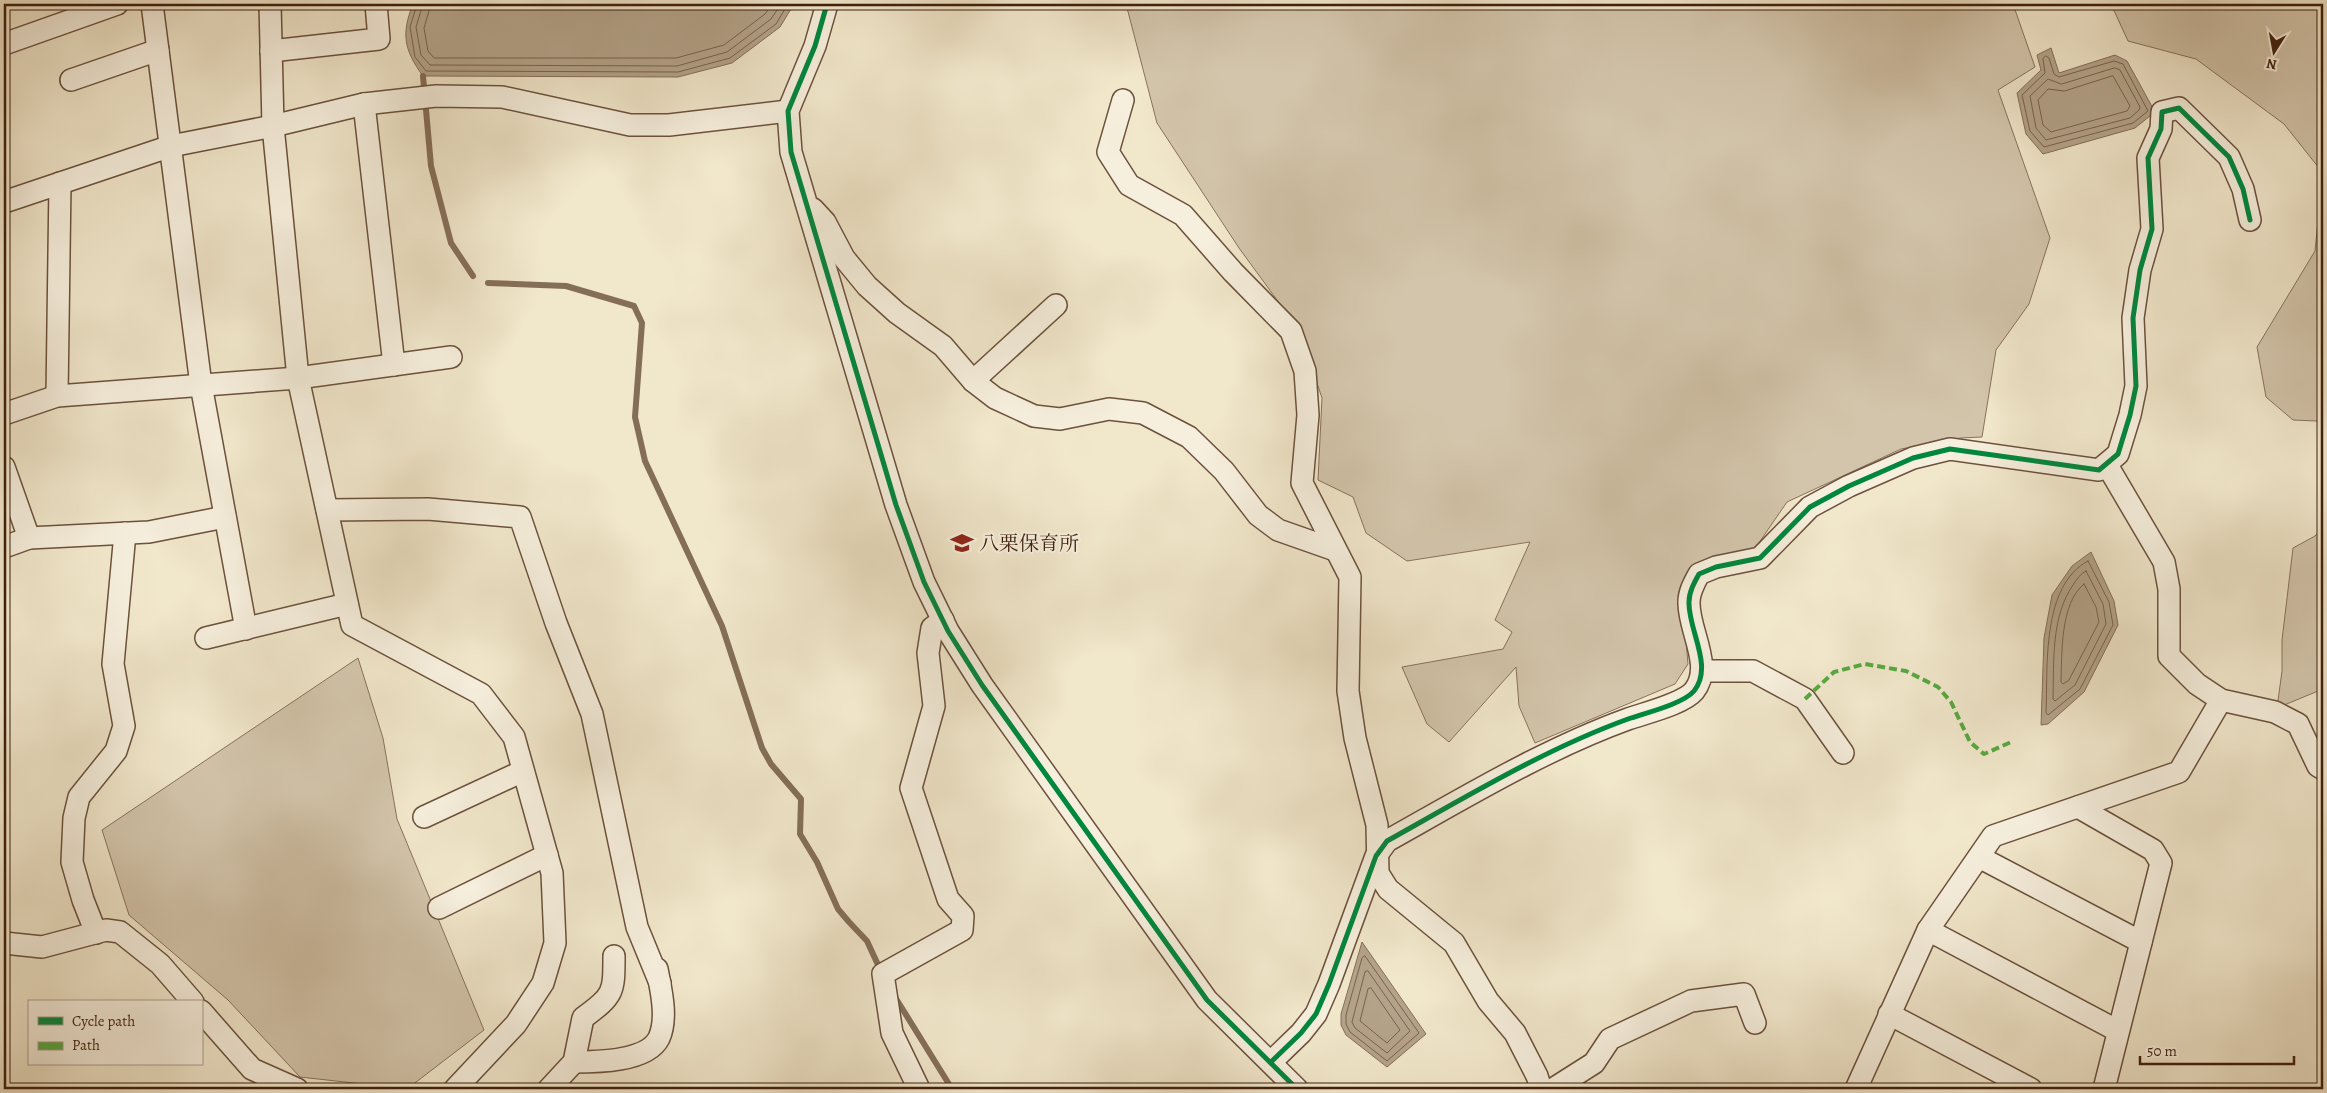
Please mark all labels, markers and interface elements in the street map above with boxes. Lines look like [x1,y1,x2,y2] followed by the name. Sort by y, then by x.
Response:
[2250,28,2300,78] north arrow
[2265,54,2278,75] text: N
[949,530,975,556] school or university icon: 八栗保育所
[979,530,1079,557] place label: 八栗保育所
[28,1000,202,1066] legend
[72,1011,135,1031] text: Cycle path
[2140,1033,2293,1065] scale bar
[72,1035,100,1055] text: Path
[2147,1041,2177,1061] text: 50 m

